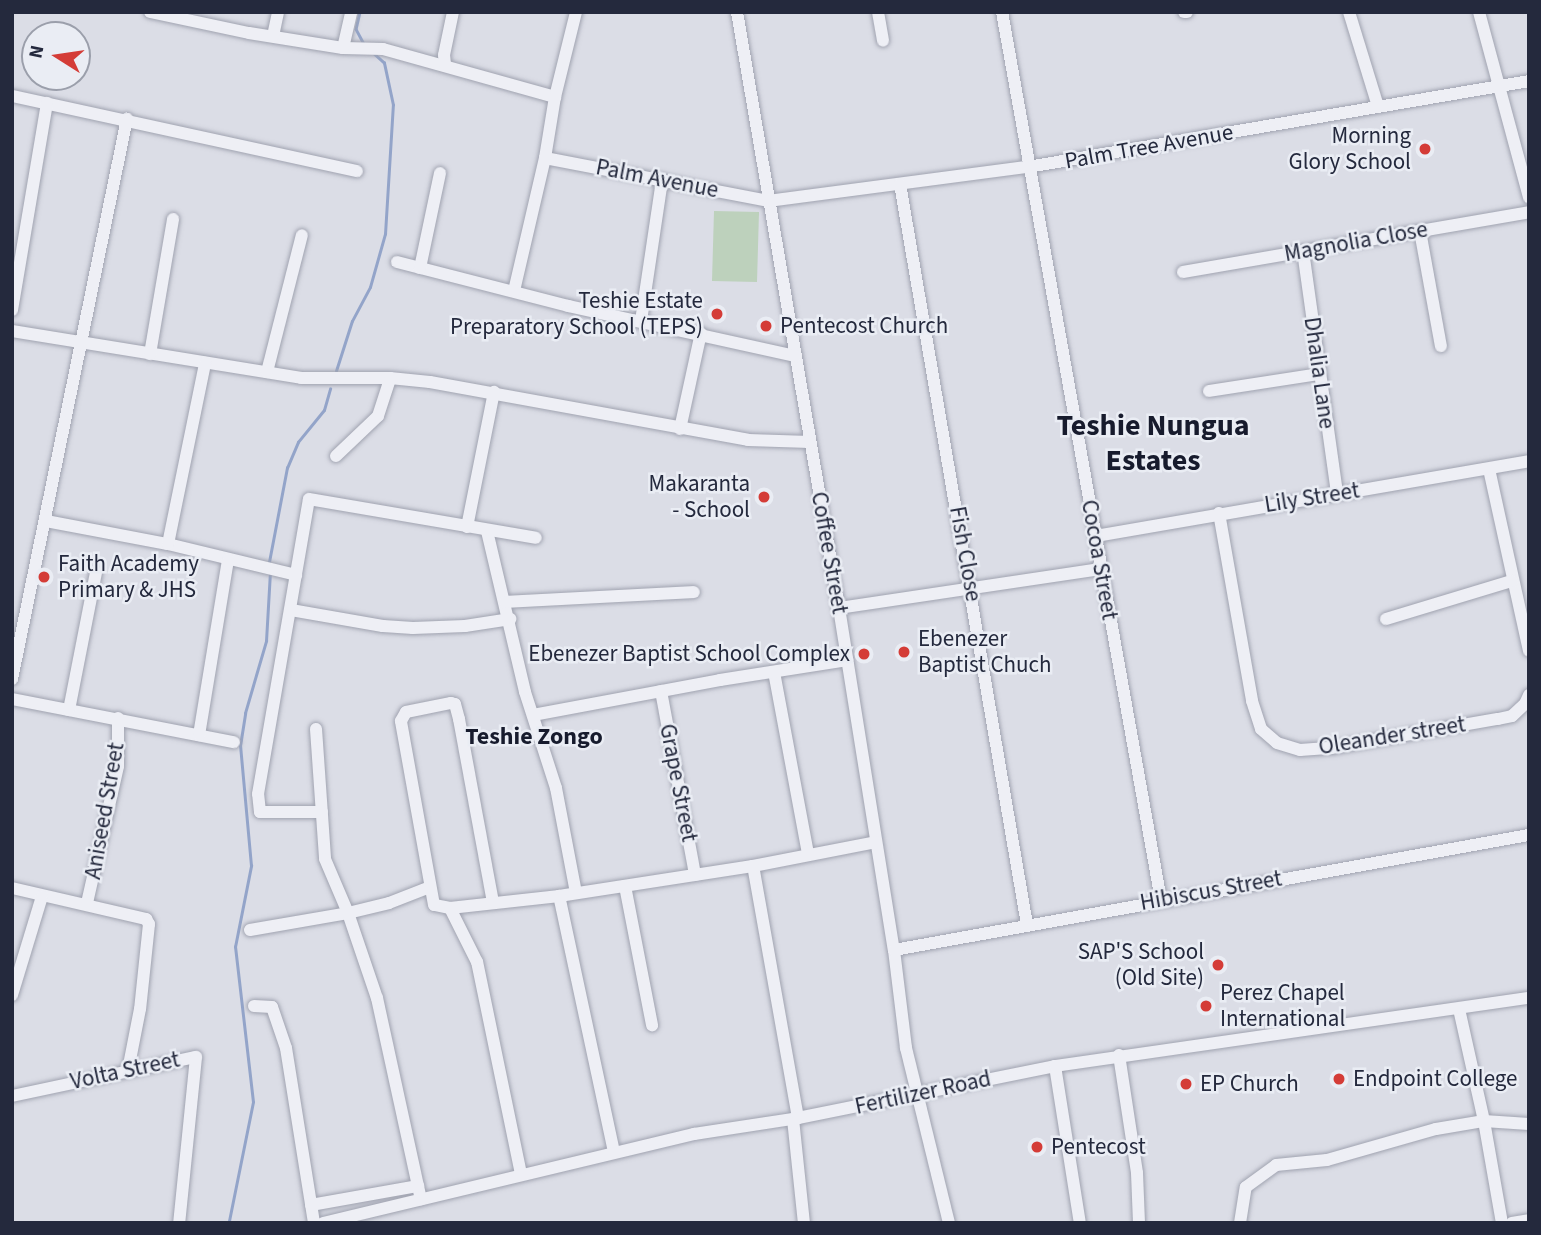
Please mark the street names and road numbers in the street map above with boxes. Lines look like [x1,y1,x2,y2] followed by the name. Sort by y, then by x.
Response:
[1063,119,1235,175] street label: Palm Tree Avenue
[593,154,721,204] street label: Palm Avenue
[1282,216,1430,268] street label: Magnolia Close
[1297,315,1341,431] street label: Dhalia Lane
[1263,477,1361,519] street label: Lily Street
[805,490,853,616] street label: Coffee Street
[1075,498,1123,622] street label: Cocoa Street
[943,504,987,604] street label: Fish Close
[1317,711,1467,761] street label: Oleander street
[653,722,703,844] street label: Grape Street
[79,741,131,881] street label: Aniseed Street
[1138,865,1284,917] street label: Hibiscus Street
[68,1046,182,1096] street label: Volta Street
[852,1065,994,1121] street label: Fertilizer Road

